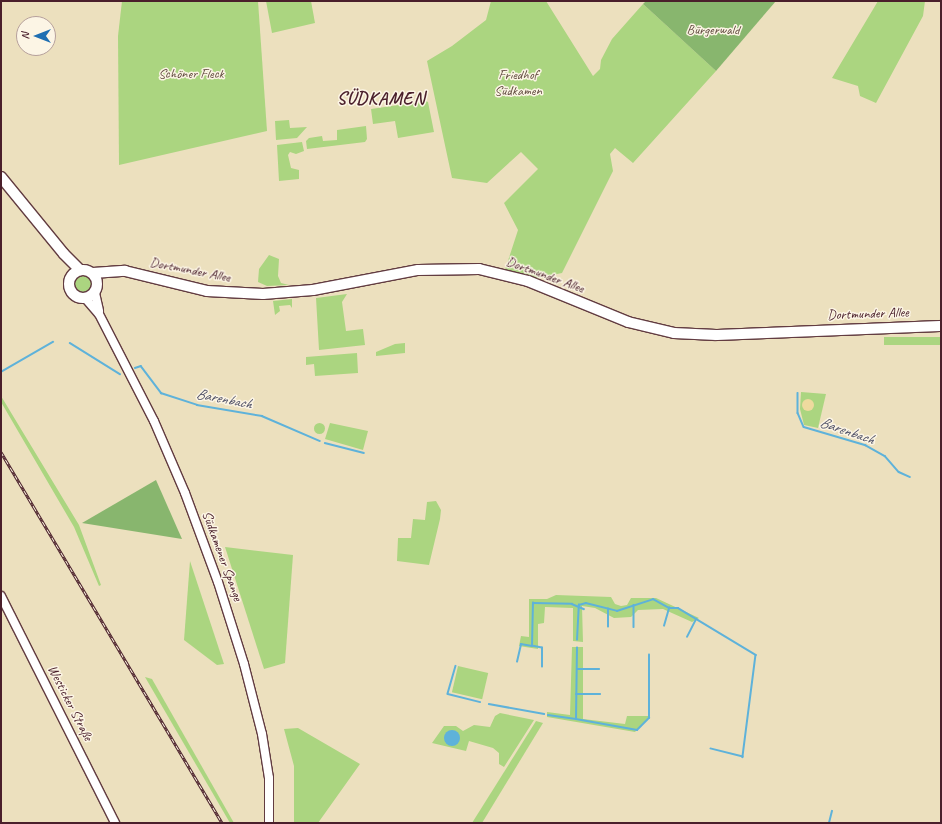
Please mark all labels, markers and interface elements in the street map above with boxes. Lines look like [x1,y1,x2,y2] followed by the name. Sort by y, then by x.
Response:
[16,16,56,56] north arrow
[687,22,739,38] park label: Bürgerwald
[18,33,32,39] text: N
[158,66,224,82] park label: Schöner Fleck
[494,67,542,100] park label: Friedhof Südkamen
[337,87,425,109] district label: SÜDKAMEN
[504,253,586,297] street label: Dortmunder Allee
[148,254,232,286] street label: Dortmunder Allee
[827,304,909,324] street label: Dortmunder Allee
[195,385,253,413] water label: Barenbach
[818,413,876,449] water label: Barenbach
[198,509,246,603] street label: Südkamener Spange
[44,662,96,744] street label: Westicker Straße

